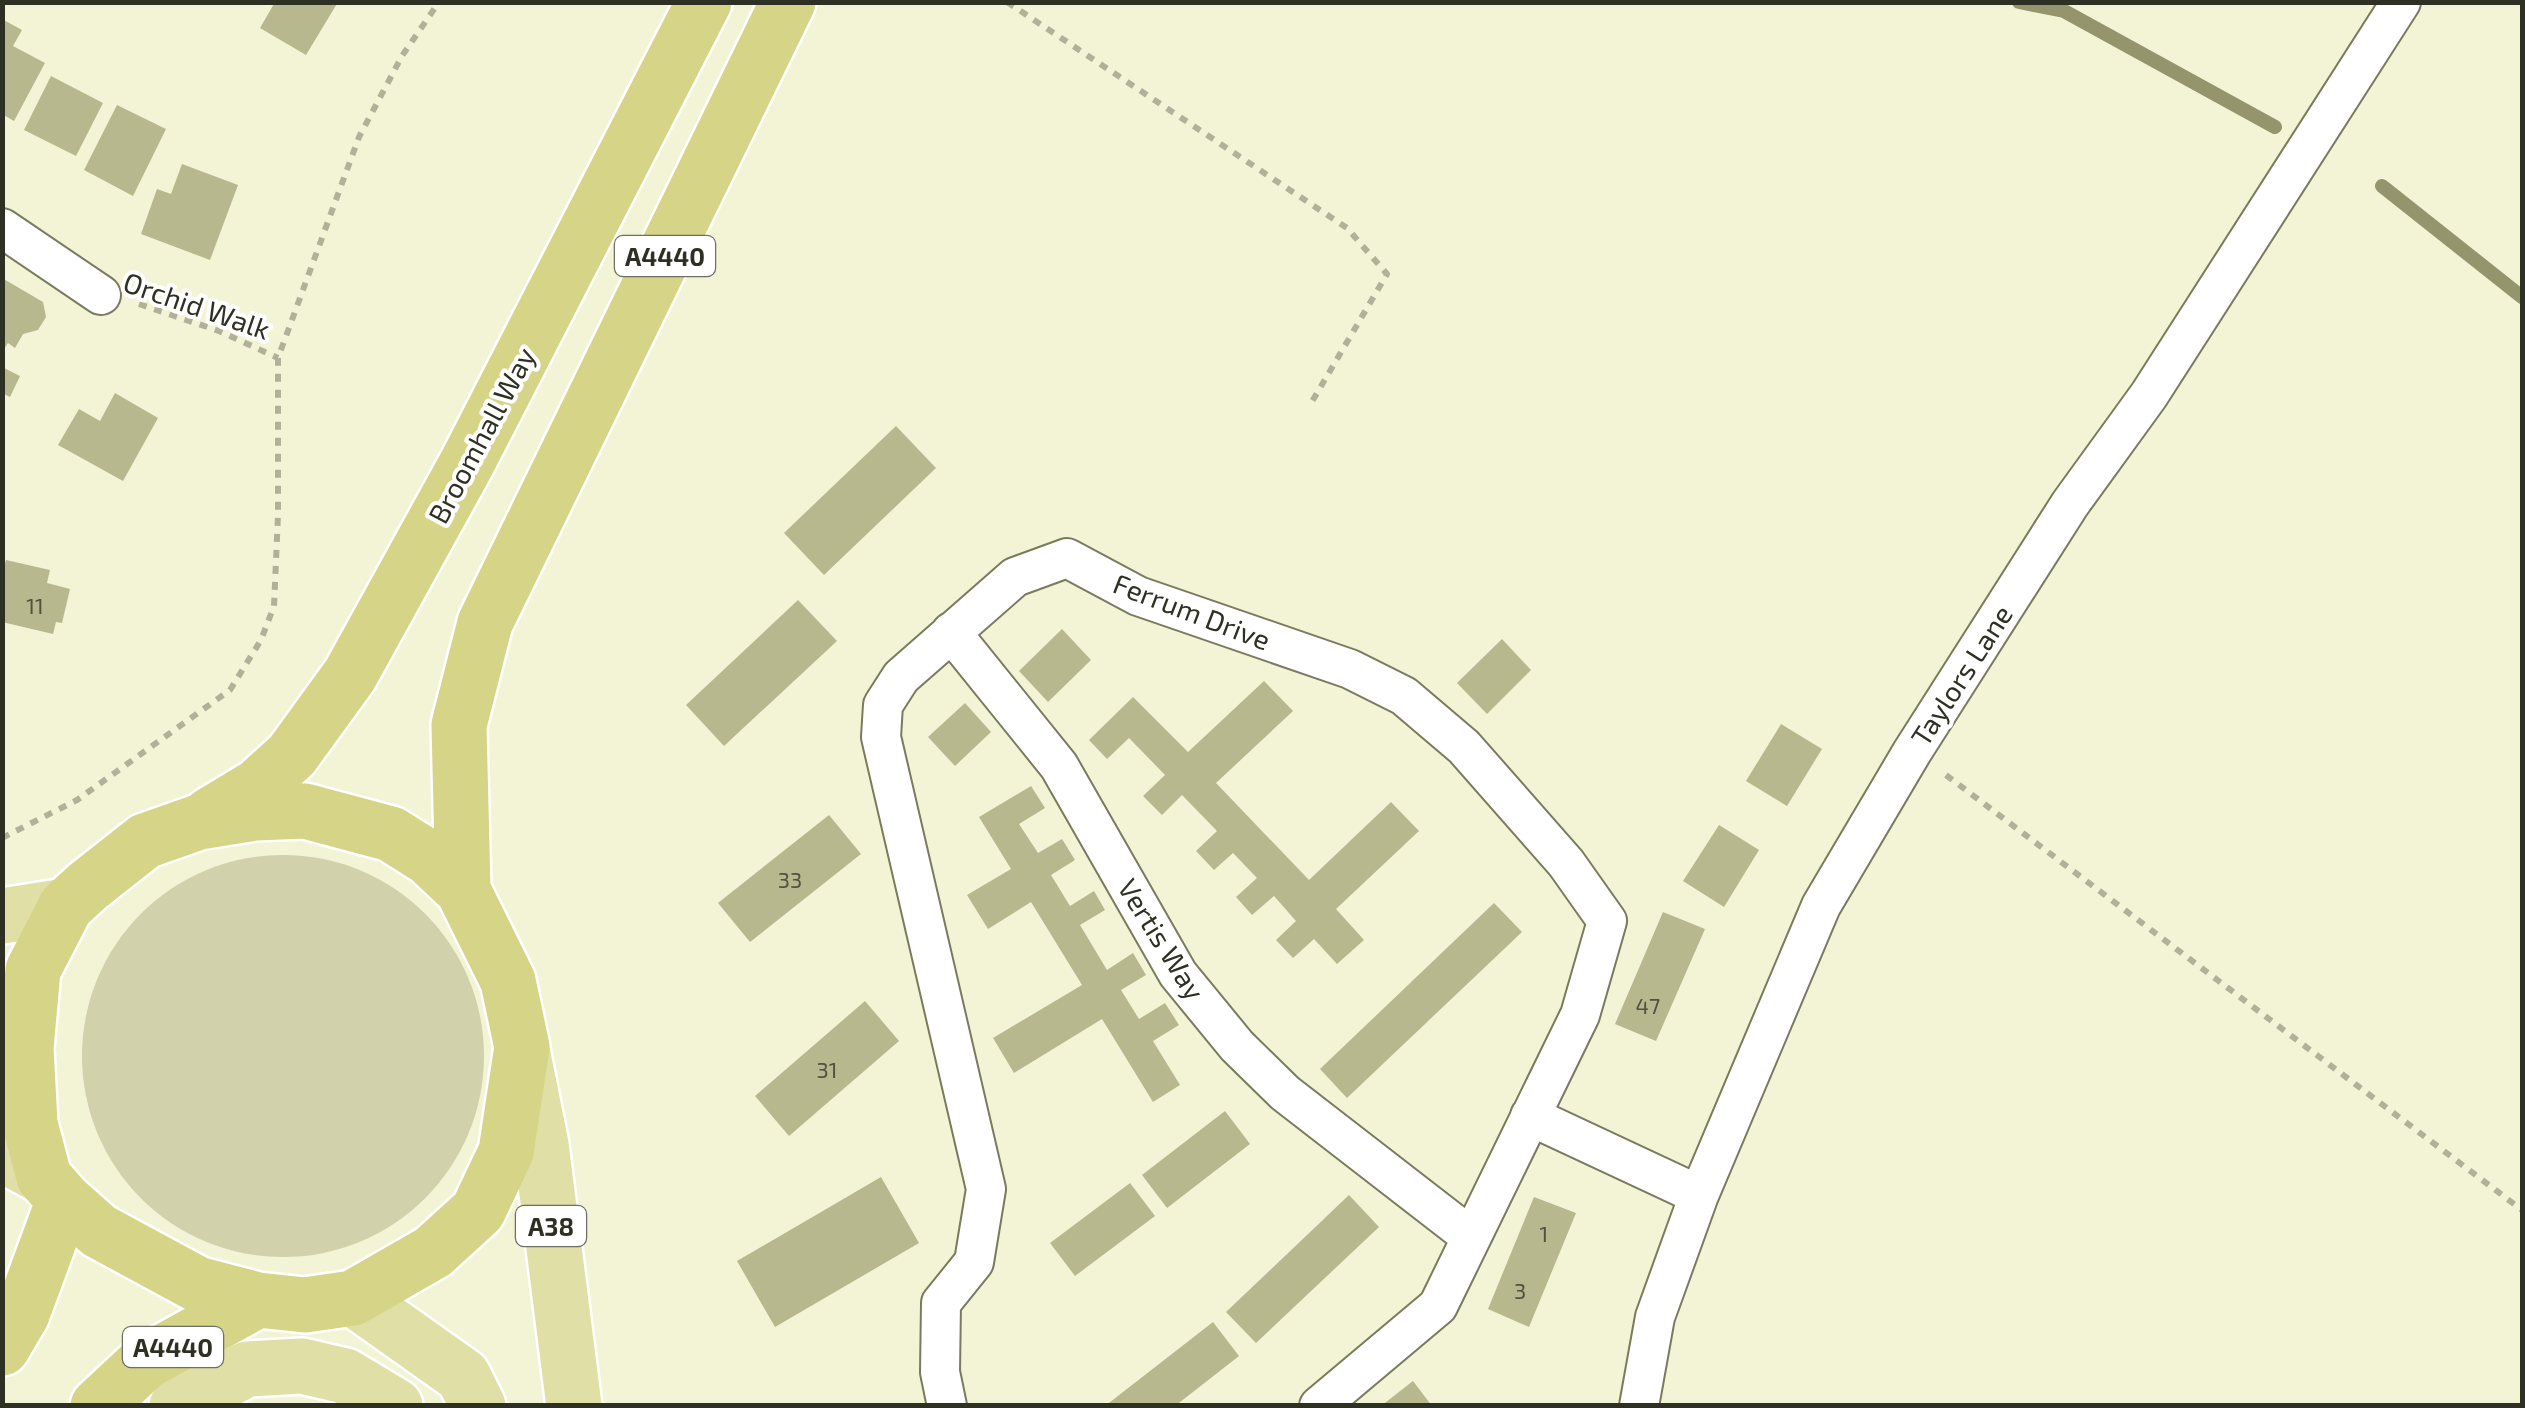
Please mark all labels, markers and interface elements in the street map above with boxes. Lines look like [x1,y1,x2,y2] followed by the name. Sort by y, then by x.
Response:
[615,236,715,276] road number: A4440
[119,264,275,346] street label: Orchid Walk
[420,341,542,529] street label: Broomhall Way
[1109,566,1275,656] street label: Ferrum Drive
[26,592,44,618] house number: 11
[1903,598,2019,752] street label: Taylors Lane
[778,866,802,892] house number: 33
[1111,872,1213,1006] street label: Vertis Way
[1636,992,1660,1018] house number: 47
[817,1056,838,1082] house number: 31
[516,1206,586,1246] road number: A38
[1540,1220,1548,1246] house number: 1
[1514,1277,1526,1303] house number: 3
[123,1327,223,1367] road number: A4440

